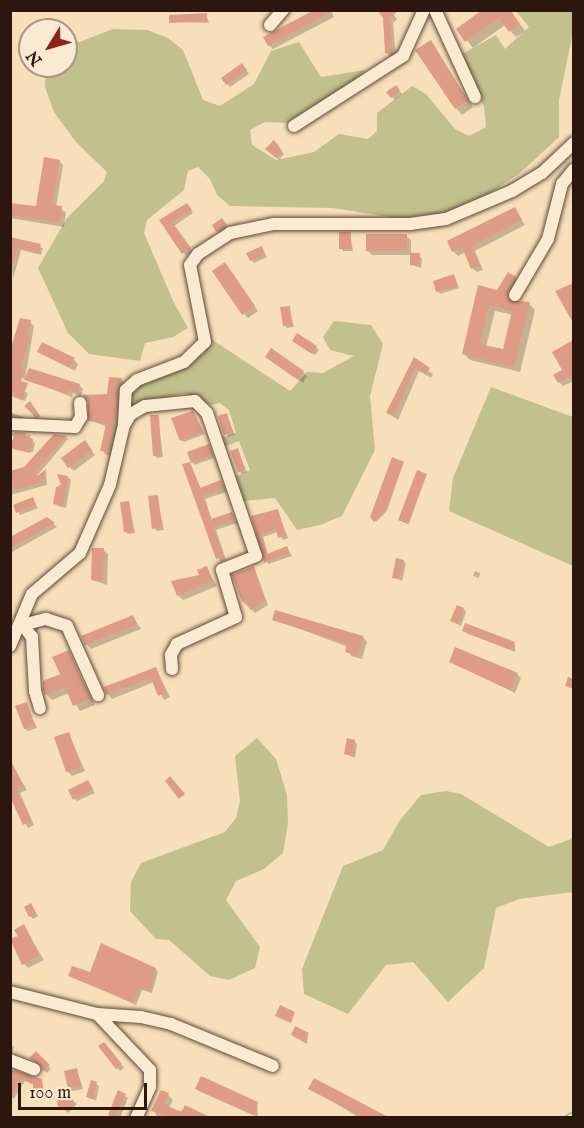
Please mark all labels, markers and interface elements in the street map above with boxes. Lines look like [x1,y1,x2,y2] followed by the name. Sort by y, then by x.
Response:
[18,18,78,78] north arrow
[23,46,47,69] text: N
[21,1071,150,1109] scale bar
[29,1082,71,1105] text: 100 m

